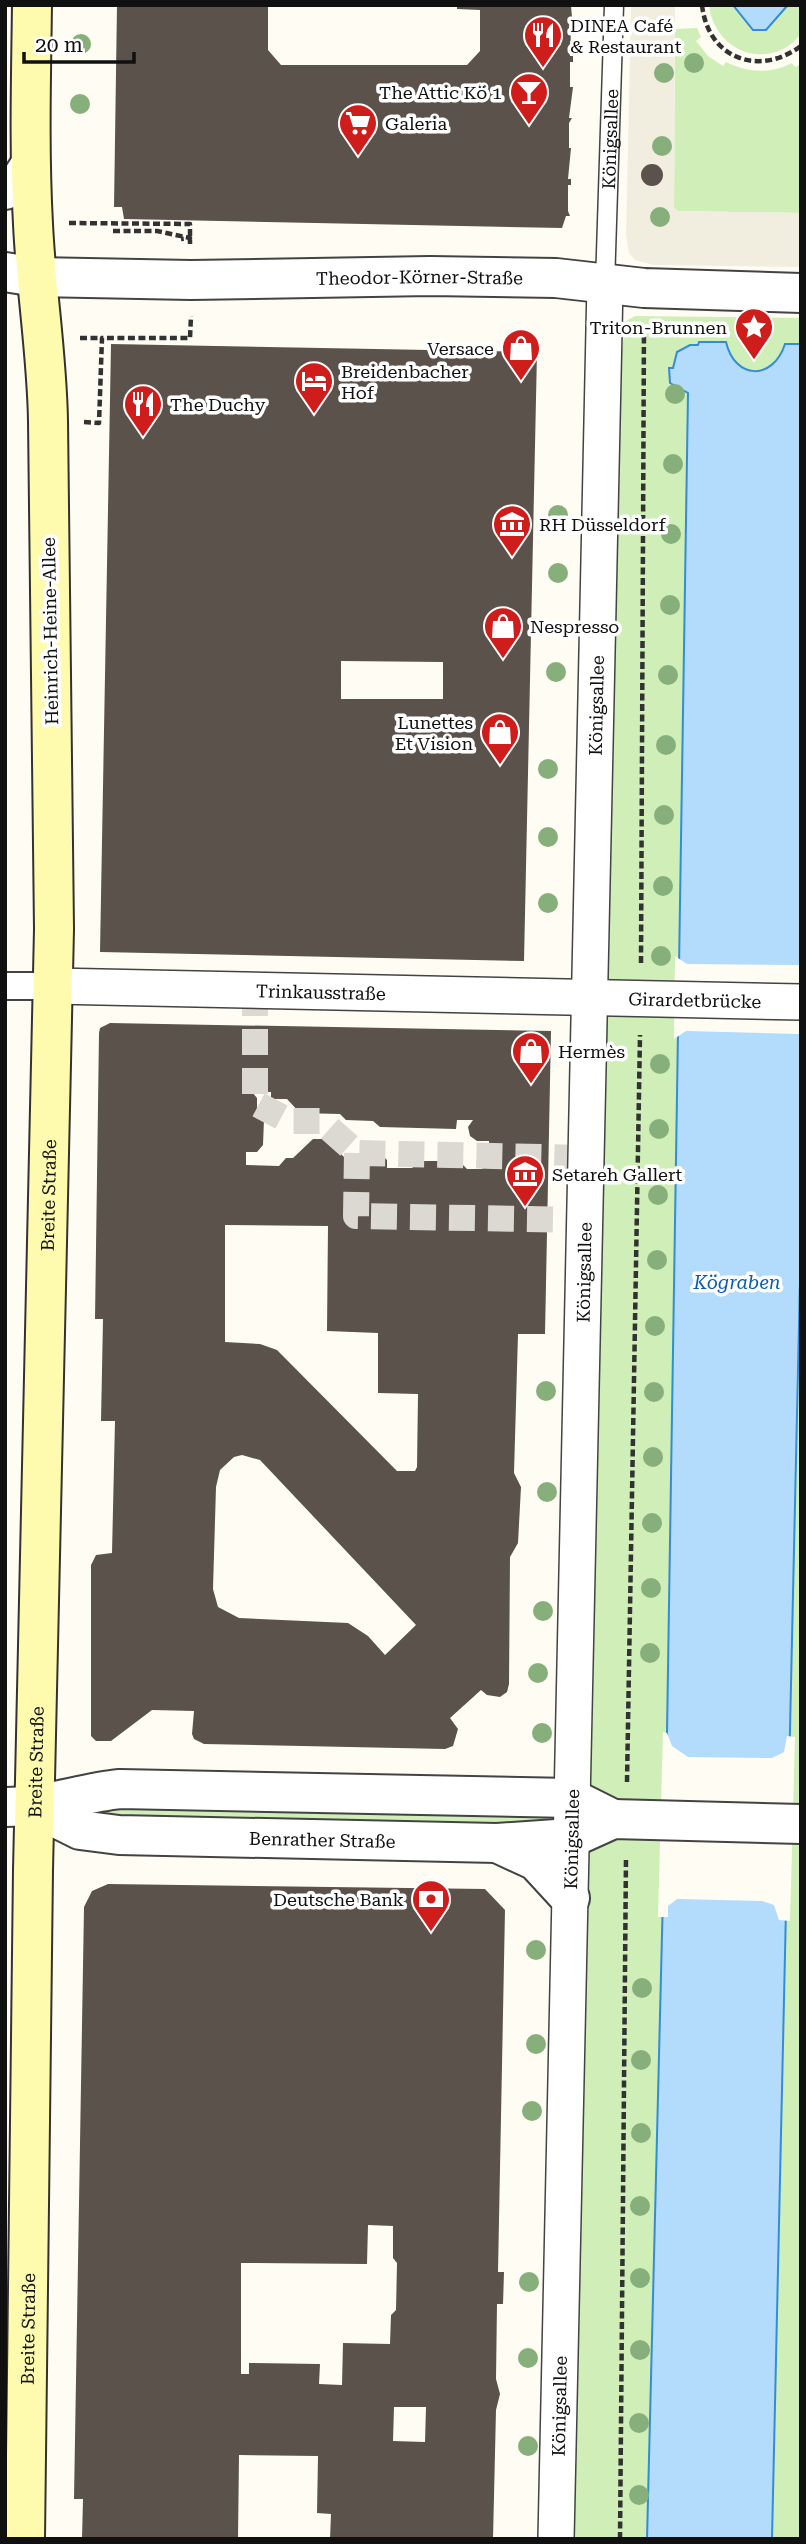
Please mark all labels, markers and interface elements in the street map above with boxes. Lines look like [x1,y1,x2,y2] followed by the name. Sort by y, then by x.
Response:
[522,14,564,69] restaurant icon: DINEA Café & Restaurant
[570,15,682,57] place label: DINEA Café & Restaurant
[24,21,135,65] scale bar
[35,33,83,57] text: 20 m
[508,71,550,126] bar icon: The Attic Kö 1
[379,82,502,103] place label: The Attic Kö 1
[598,88,622,190] street label: Königsallee
[337,102,379,157] supermarket icon: Galeria
[385,113,448,134] place label: Galeria
[316,266,523,288] street label: Theodor-Körner-Straße
[733,306,775,361] place icon: Triton-Brunnen
[589,317,727,338] place label: Triton-Brunnen
[500,327,542,382] shop icon: Versace
[427,338,494,359] place label: Versace
[293,360,335,415] hotel icon: Breidenbacher Hof
[341,361,469,403] place label: Breidenbacher Hof
[122,383,164,438] restaurant icon: The Duchy
[170,394,266,415] place label: The Duchy
[491,503,533,558] museum icon: RH Düsseldorf
[539,514,666,535] place label: RH Düsseldorf
[38,537,62,725] street label: Heinrich-Heine-Allee
[482,605,524,660] shop icon: Nespresso
[530,616,619,637] place label: Nespresso
[584,655,607,756] street label: Königsallee
[479,711,521,766] shop icon: Lunettes Et Vision
[395,712,473,754] place label: Lunettes Et Vision
[256,980,386,1004] street label: Trinkausstraße
[628,988,762,1012] street label: Girardetbrücke
[510,1030,552,1085] shop icon: Hermès
[558,1041,625,1062] place label: Hermès
[36,1139,60,1251] street label: Breite Straße
[504,1153,546,1208] museum icon: Setareh Gallert
[552,1164,683,1185] place label: Setareh Gallert
[572,1222,595,1323] street label: Königsallee
[693,1271,781,1294] water label: Kögraben
[24,1706,47,1818] street label: Breite Straße
[560,1789,583,1890] street label: Königsallee
[249,1827,396,1851] street label: Benrather Straße
[410,1878,452,1933] bank icon: Deutsche Bank
[273,1889,404,1910] place label: Deutsche Bank
[16,2273,39,2385] street label: Breite Straße
[547,2355,570,2457] street label: Königsallee

